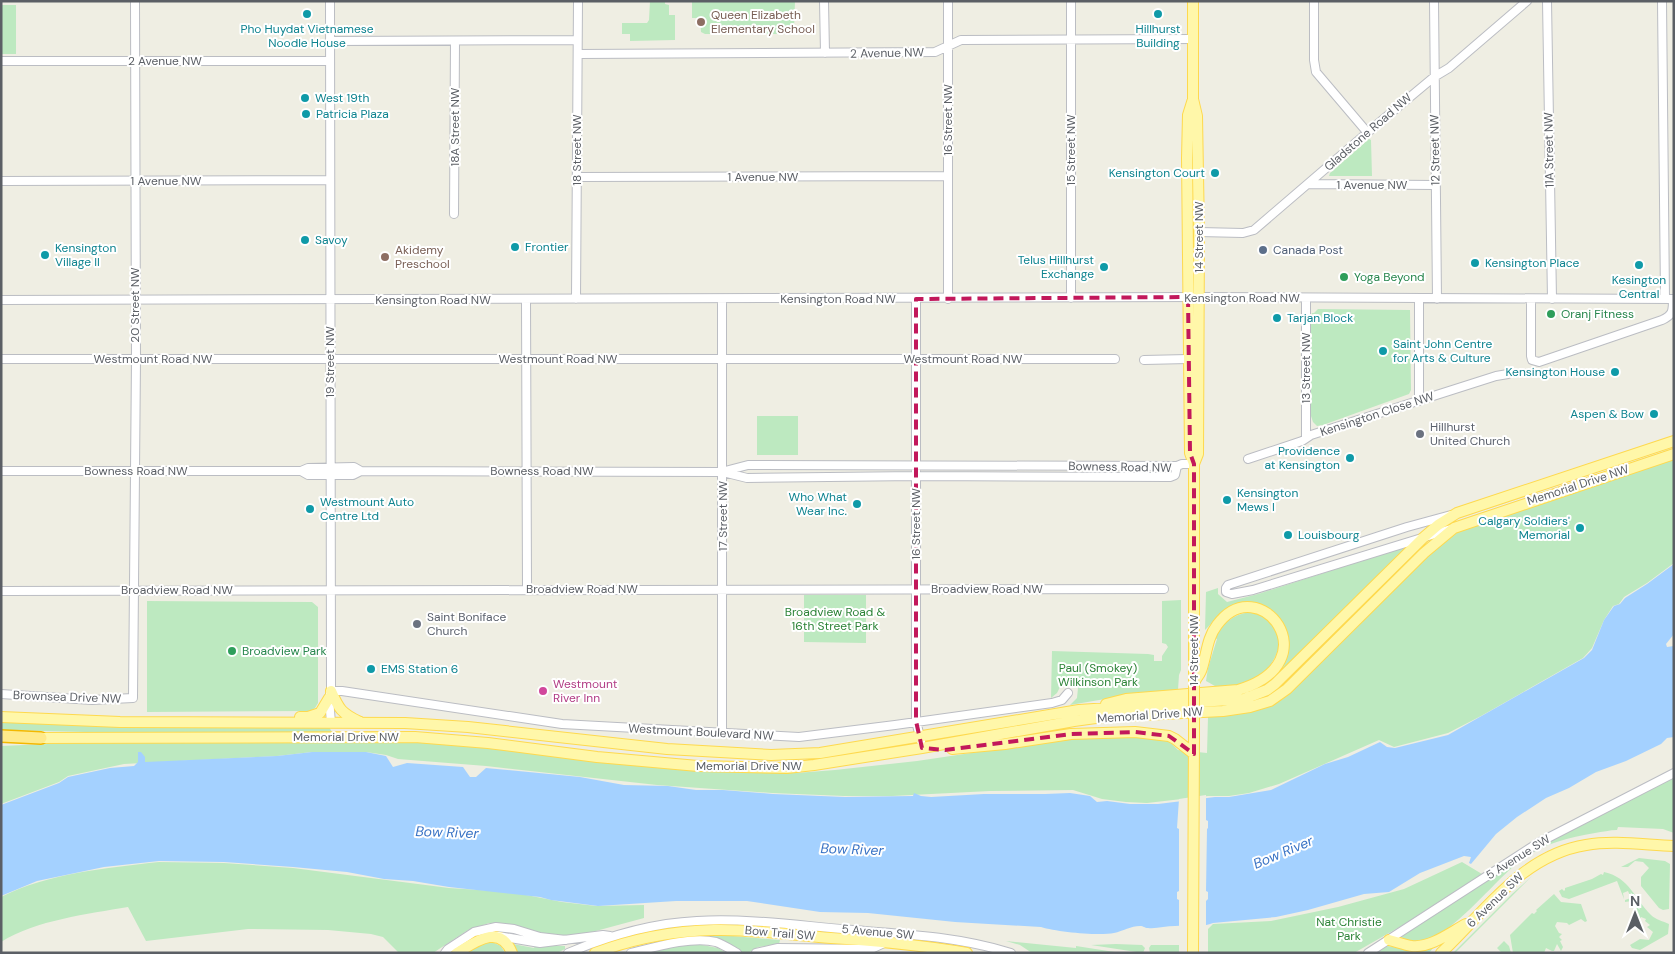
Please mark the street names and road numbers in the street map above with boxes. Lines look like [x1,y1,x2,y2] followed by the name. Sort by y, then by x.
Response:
[850,44,925,62] street label: 2 Avenue NW
[128,53,202,69] street label: 2 Avenue NW
[940,84,956,156] street label: 16 Street NW
[447,87,463,166] street label: 18A Street NW
[1321,89,1415,175] street label: Gladstone Road NW
[1540,112,1558,188] street label: 11A Street NW
[569,114,585,186] street label: 18 Street NW
[1063,114,1079,186] street label: 15 Street NW
[1426,114,1444,186] street label: 12 Street NW
[728,169,799,185] street label: 1 Avenue NW
[131,173,202,189] street label: 1 Avenue NW
[1337,177,1408,193] street label: 1 Avenue NW
[1191,201,1207,273] street label: 14 Street NW
[127,267,143,343] street label: 20 Street NW
[1184,290,1300,306] street label: Kensington Road NW
[780,291,896,307] street label: Kensington Road NW
[375,292,491,308] street label: Kensington Road NW
[322,326,338,398] street label: 19 Street NW
[1298,332,1314,404] street label: 13 Street NW
[94,351,213,367] street label: Westmount Road NW
[499,351,618,367] street label: Westmount Road NW
[904,351,1023,367] street label: Westmount Road NW
[1318,388,1436,440] street label: Kensington Close NW
[1068,458,1172,476] street label: Bowness Road NW
[1525,461,1631,509] street label: Memorial Drive NW
[84,463,188,479] street label: Bowness Road NW
[490,463,594,479] street label: Bowness Road NW
[715,480,731,551] street label: 17 Street NW
[908,488,924,560] street label: 16 Street NW
[526,581,638,597] street label: Broadview Road NW
[931,581,1043,597] street label: Broadview Road NW
[121,582,233,598] street label: Broadview Road NW
[1186,614,1202,686] street label: 14 Street NW
[13,687,122,707] street label: Brownsea Drive NW
[1097,703,1204,727] street label: Memorial Drive NW
[628,720,775,744] street label: Westmount Boulevard NW
[293,729,399,745] street label: Memorial Drive NW
[696,758,802,774] street label: Memorial Drive NW
[1483,831,1553,883] street label: 5 Avenue SW
[1463,869,1527,931] street label: 6 Avenue SW
[841,921,915,943] street label: 5 Avenue SW
[744,922,816,944] street label: Bow Trail SW

